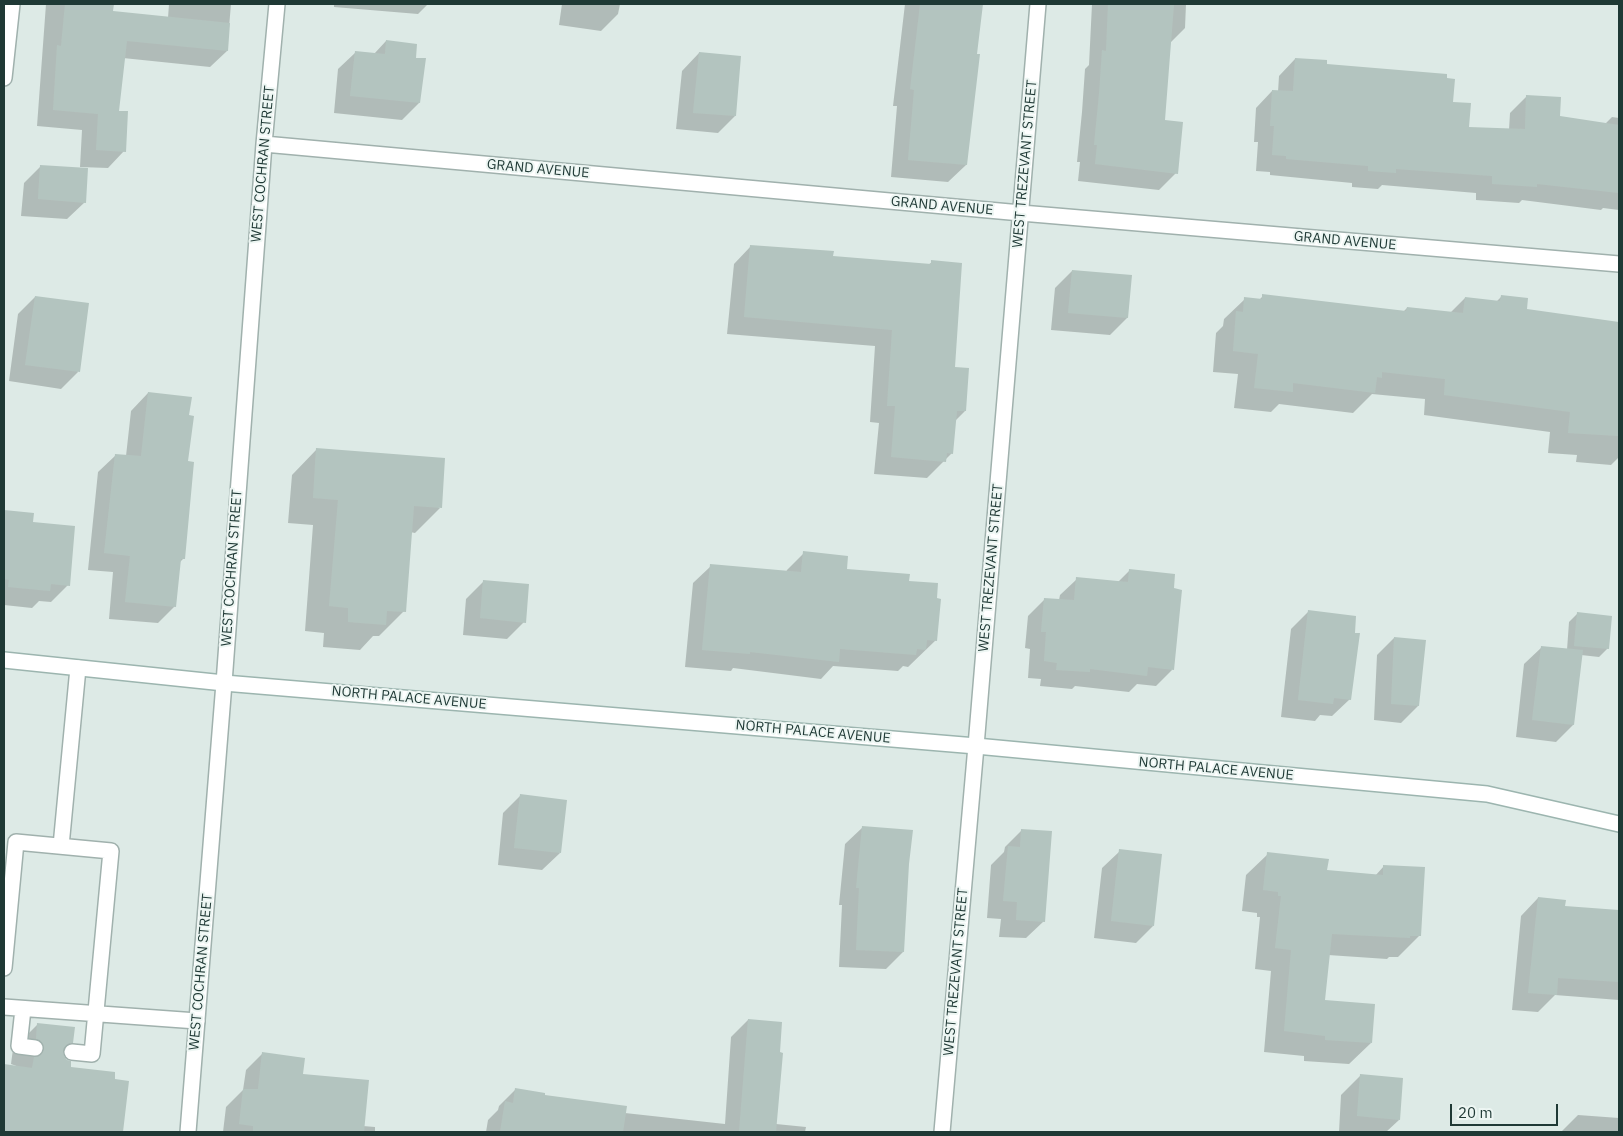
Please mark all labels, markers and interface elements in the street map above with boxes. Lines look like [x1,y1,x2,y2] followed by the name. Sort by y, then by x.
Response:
[1009,79,1041,249] street label: WEST TREZEVANT STREET
[248,85,278,243] street label: WEST COCHRAN STREET
[486,156,590,182] street label: GRAND AVENUE
[890,193,994,219] street label: GRAND AVENUE
[1293,228,1397,254] street label: GRAND AVENUE
[975,483,1007,653] street label: WEST TREZEVANT STREET
[218,489,246,647] street label: WEST COCHRAN STREET
[331,683,487,713] street label: NORTH PALACE AVENUE
[735,717,891,747] street label: NORTH PALACE AVENUE
[1138,754,1294,784] street label: NORTH PALACE AVENUE
[940,887,972,1057] street label: WEST TREZEVANT STREET
[186,893,216,1051] street label: WEST COCHRAN STREET
[1453,1094,1560,1126] scale bar
[1458,1103,1493,1122] text: 20 m

